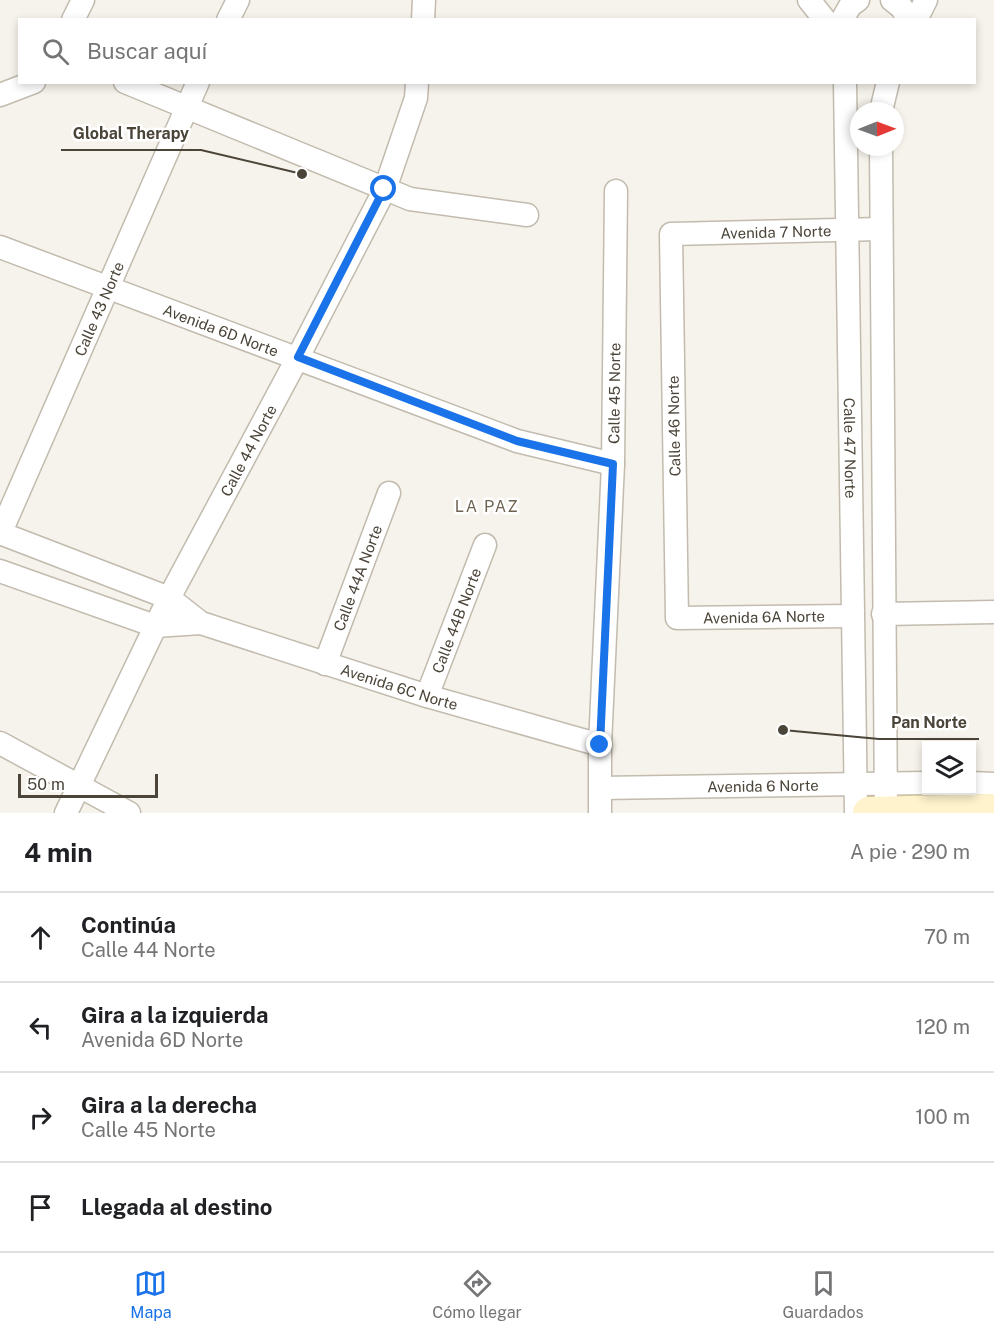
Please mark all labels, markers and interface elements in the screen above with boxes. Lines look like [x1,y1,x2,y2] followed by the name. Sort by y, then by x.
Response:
[18,18,976,84] search box
[39,35,72,68] icon: search
[87,38,207,64] text: Buscar aquí
[850,102,904,156] north arrow
[61,116,201,150] callout: Global Therapy
[73,124,189,143] text: Global Therapy
[370,175,396,201] route start
[720,222,832,241] street label: Avenida 7 Norte
[71,259,127,358] street label: Calle 43 Norte
[161,301,281,359] street label: Avenida 6D Norte
[605,343,623,444] street label: Calle 45 Norte
[665,375,683,477] street label: Calle 46 Norte
[841,397,860,498] street label: Calle 47 Norte
[217,402,279,499] street label: Calle 44 Norte
[455,497,519,516] district label: LA PAZ
[330,523,385,633] street label: Calle 44A Norte
[428,565,484,675] street label: Calle 44B Norte
[703,607,825,627] street label: Avenida 6A Norte
[339,660,460,713] street label: Avenida 6C Norte
[879,705,979,739] callout: Pan Norte
[891,713,967,732] text: Pan Norte
[586,731,612,757] route end
[922,741,976,795] map controls
[922,741,976,795] button: layers
[18,771,158,798] scale bar
[27,775,65,794] text: 50 m
[707,776,819,795] street label: Avenida 6 Norte
[24,837,93,868] text: 4 min
[850,840,970,864] text: A pie · 290 m
[81,912,176,938] text: Continúa
[24,921,57,954] icon: ahead
[924,925,970,949] text: 70 m
[81,938,216,962] text: Calle 44 Norte
[81,1002,268,1028] text: Gira a la izquierda
[24,1011,57,1044] icon: left
[916,1015,970,1039] text: 120 m
[81,1028,243,1052] text: Avenida 6D Norte
[81,1092,257,1118] text: Gira a la derecha
[24,1101,57,1134] icon: right
[915,1105,970,1129] text: 100 m
[81,1118,216,1142] text: Calle 45 Norte
[24,1191,57,1224] icon: arrive
[81,1194,272,1220] text: Llegada al destino
[130,1267,172,1322] tab: Mapa
[432,1267,522,1322] tab: Cómo llegar
[783,1267,864,1322] tab: Guardados

